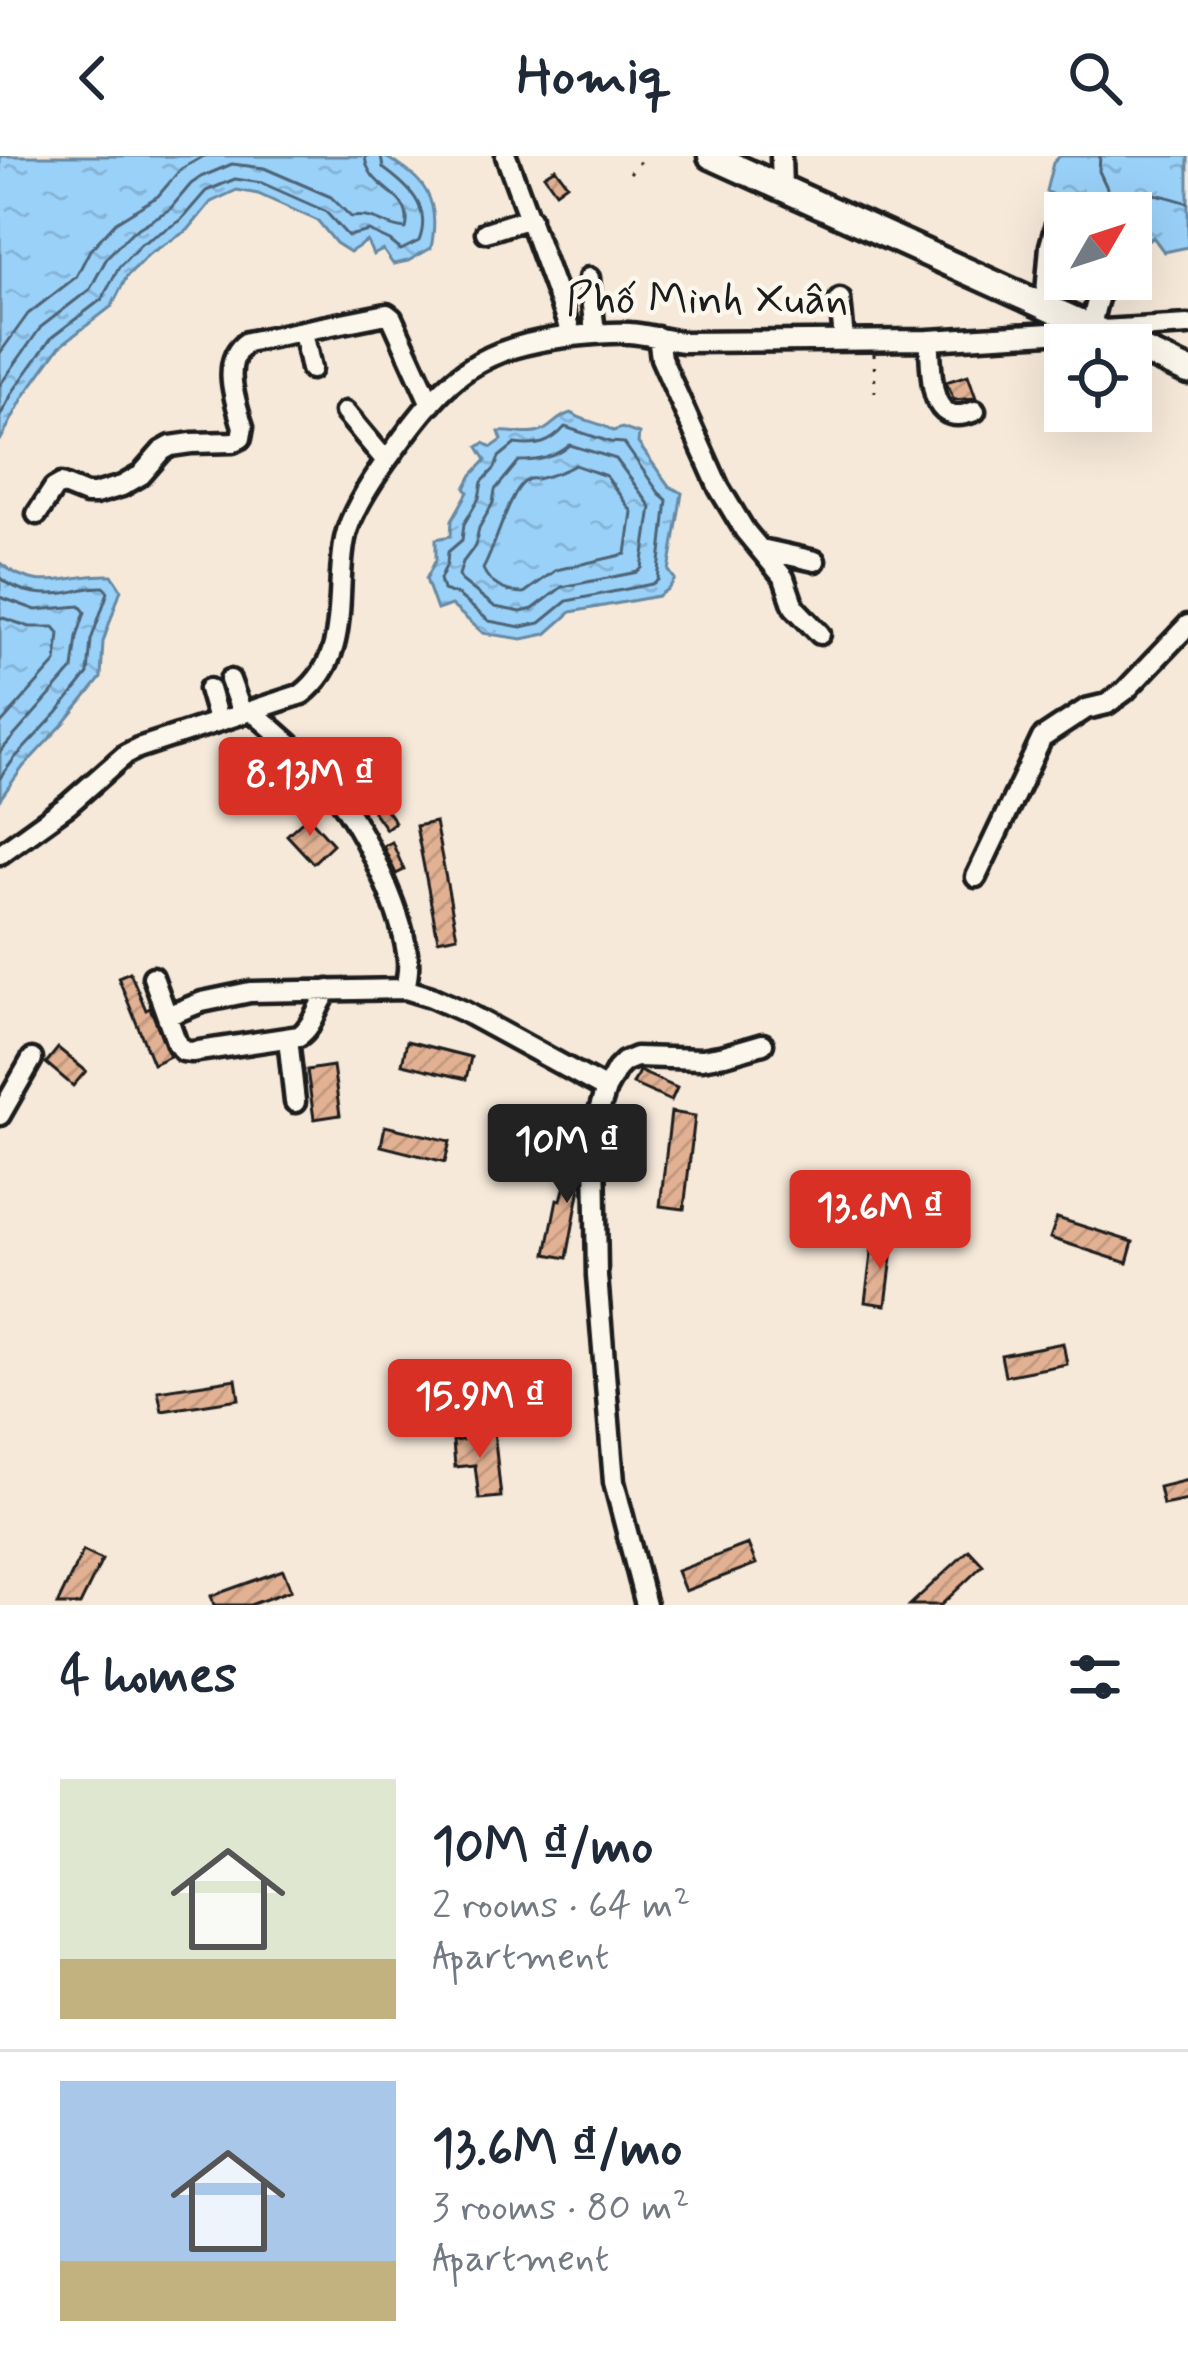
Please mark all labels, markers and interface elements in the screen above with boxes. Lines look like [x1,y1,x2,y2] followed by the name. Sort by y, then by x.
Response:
[517,43,671,114] text: Homiq
[60,45,126,111] icon: back
[1062,45,1128,111] icon: search
[1044,192,1152,300] north arrow
[1044,192,1152,432] map controls
[566,271,848,330] street label: Phố Minh Xuân
[1044,324,1152,432] button: locate
[199,737,421,839] pin: 8.13M ₫
[246,750,374,801] text: 8.13M ₫
[483,1104,651,1206] pin: 10M ₫
[515,1117,619,1168] text: 10M ₫
[769,1170,991,1272] pin: 13.6M ₫
[817,1183,943,1234] text: 13.6M ₫
[369,1359,591,1461] pin: 15.9M ₫
[415,1372,545,1423] text: 15.9M ₫
[60,1644,237,1710] text: 4 homes
[1062,1644,1128,1710] icon: filters
[432,1815,653,1881] text: 10M ₫/mo
[156,1827,300,1971] icon: home
[432,1881,690,1932] text: 2 rooms · 64 m²
[432,1932,609,1983] text: Apartment
[432,2117,682,2183] text: 13.6M ₫/mo
[156,2129,300,2273] icon: home
[432,2183,690,2234] text: 3 rooms · 80 m²
[432,2234,609,2285] text: Apartment

